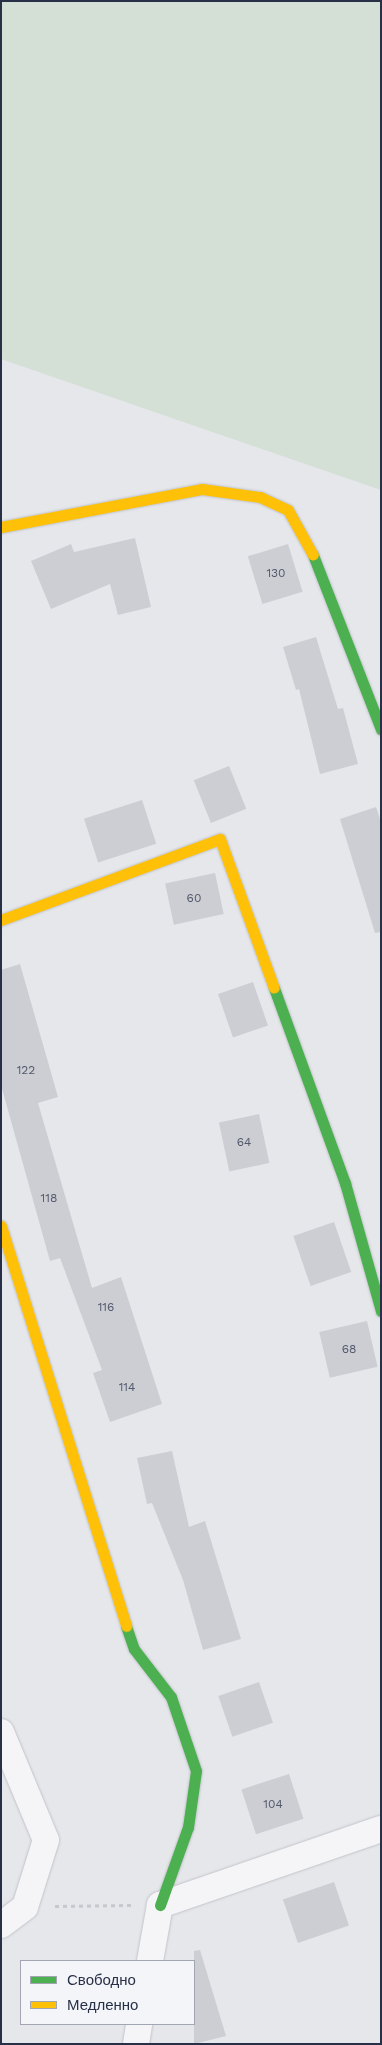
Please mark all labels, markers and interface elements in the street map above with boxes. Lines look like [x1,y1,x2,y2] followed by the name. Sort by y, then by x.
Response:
[266,567,286,581] house number: 130
[187,892,201,906] house number: 60
[17,1064,35,1078] house number: 122
[237,1136,251,1150] house number: 64
[41,1192,57,1206] house number: 118
[98,1301,114,1315] house number: 116
[342,1343,356,1357] house number: 68
[119,1381,135,1395] house number: 114
[263,1798,283,1812] house number: 104
[20,1960,195,2025] legend
[67,1971,136,1989] text: Свободно
[67,1996,138,2014] text: Медленно

